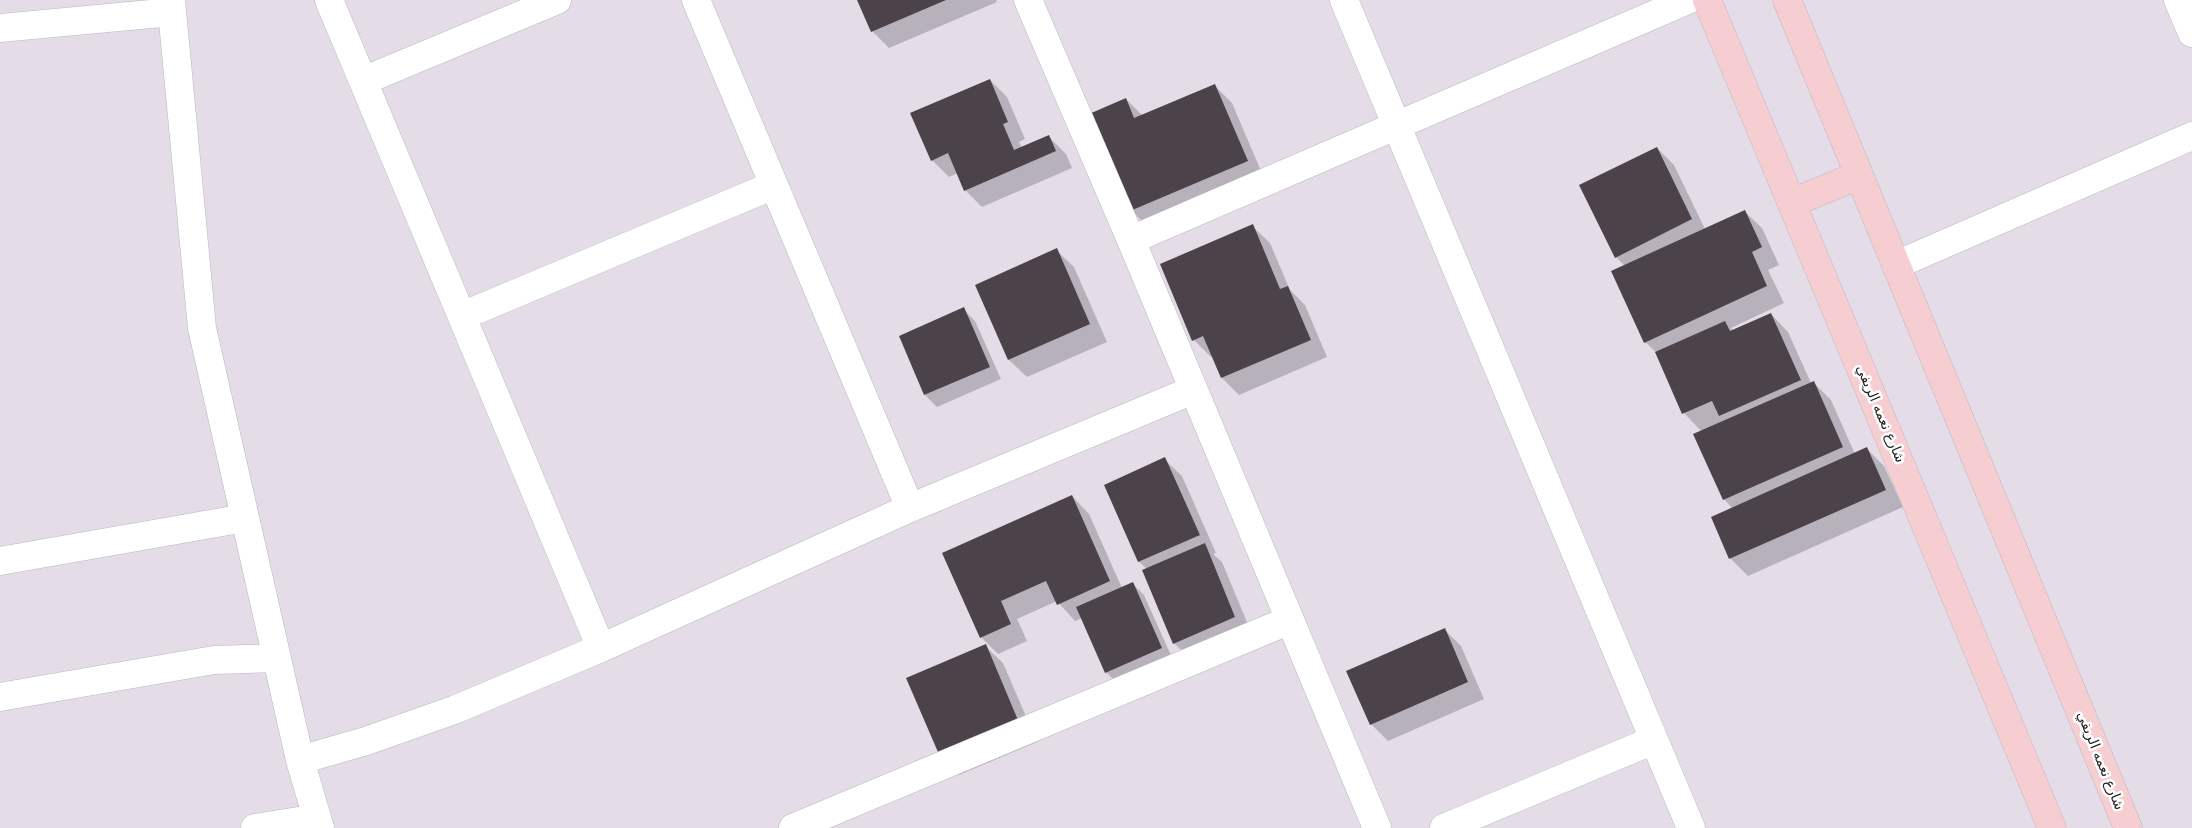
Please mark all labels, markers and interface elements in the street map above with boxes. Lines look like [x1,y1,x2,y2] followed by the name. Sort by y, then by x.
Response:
[1852,362,1908,466] street label: شارع نعمه الريفي
[2073,709,2127,813] street label: شارع نعمه الريفي

